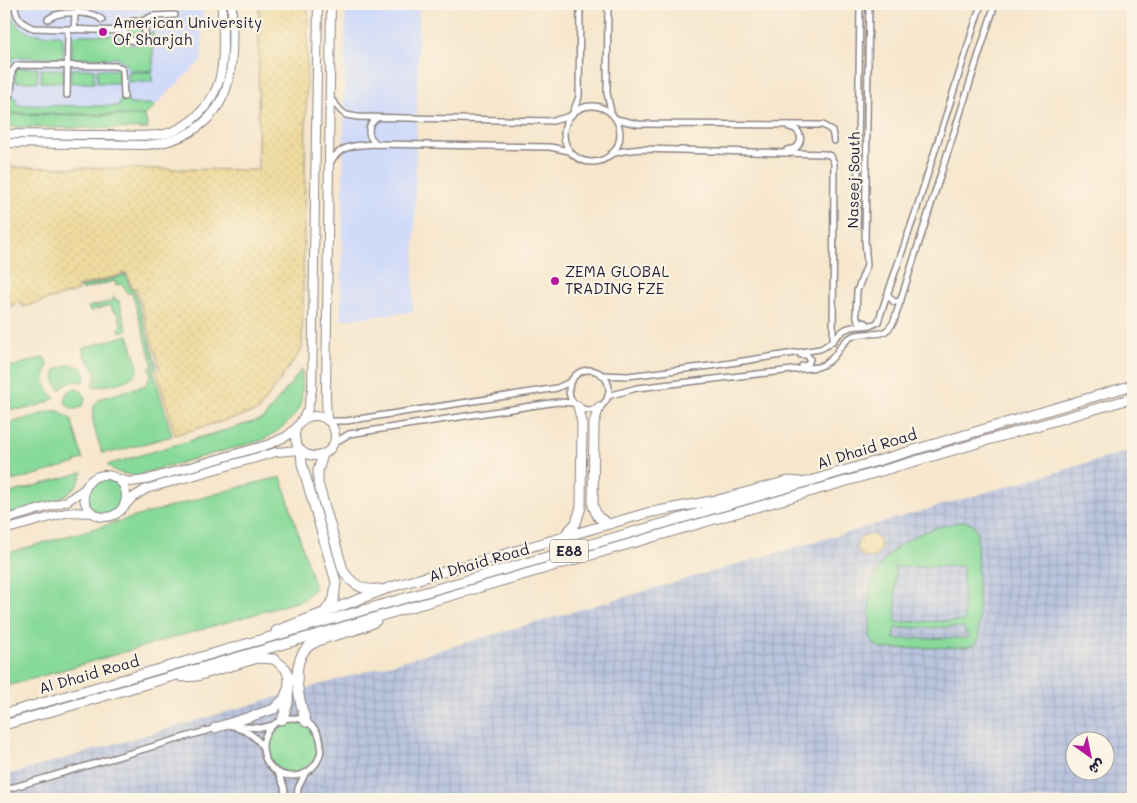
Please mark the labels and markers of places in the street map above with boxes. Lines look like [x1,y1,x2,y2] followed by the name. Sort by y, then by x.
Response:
[113,12,262,49] place label: American University Of Sharjah
[97,26,109,38] marker: American University Of Sharjah
[565,261,669,298] place label: ZEMA GLOBAL TRADING FZE
[549,275,561,287] marker: ZEMA GLOBAL TRADING FZE

